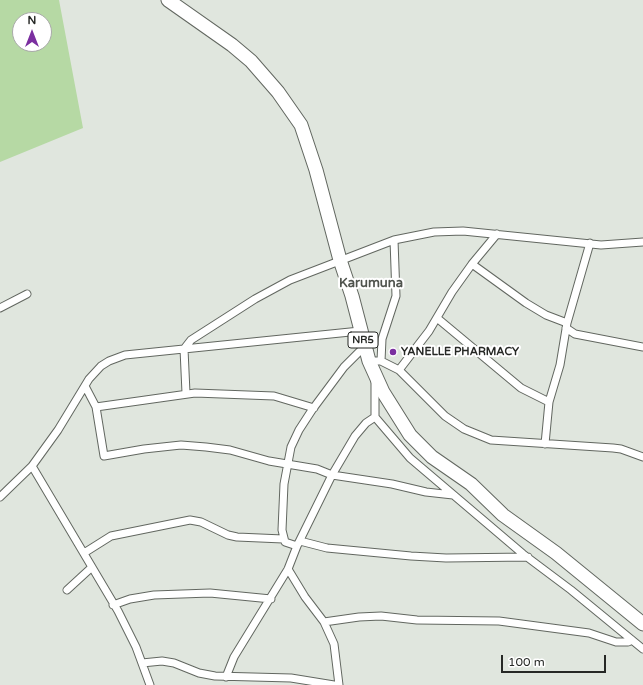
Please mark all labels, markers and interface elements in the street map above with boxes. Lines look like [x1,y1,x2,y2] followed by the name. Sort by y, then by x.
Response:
[12,12,52,52] north arrow
[28,14,36,27] text: N
[339,276,403,292] district label: Karumuna
[348,332,378,348] road number: NR5
[401,345,519,359] place label: YANELLE PHARMACY
[388,347,398,357] marker: YANELLE PHARMACY
[503,647,608,673] scale bar
[508,655,545,669] text: 100 m

